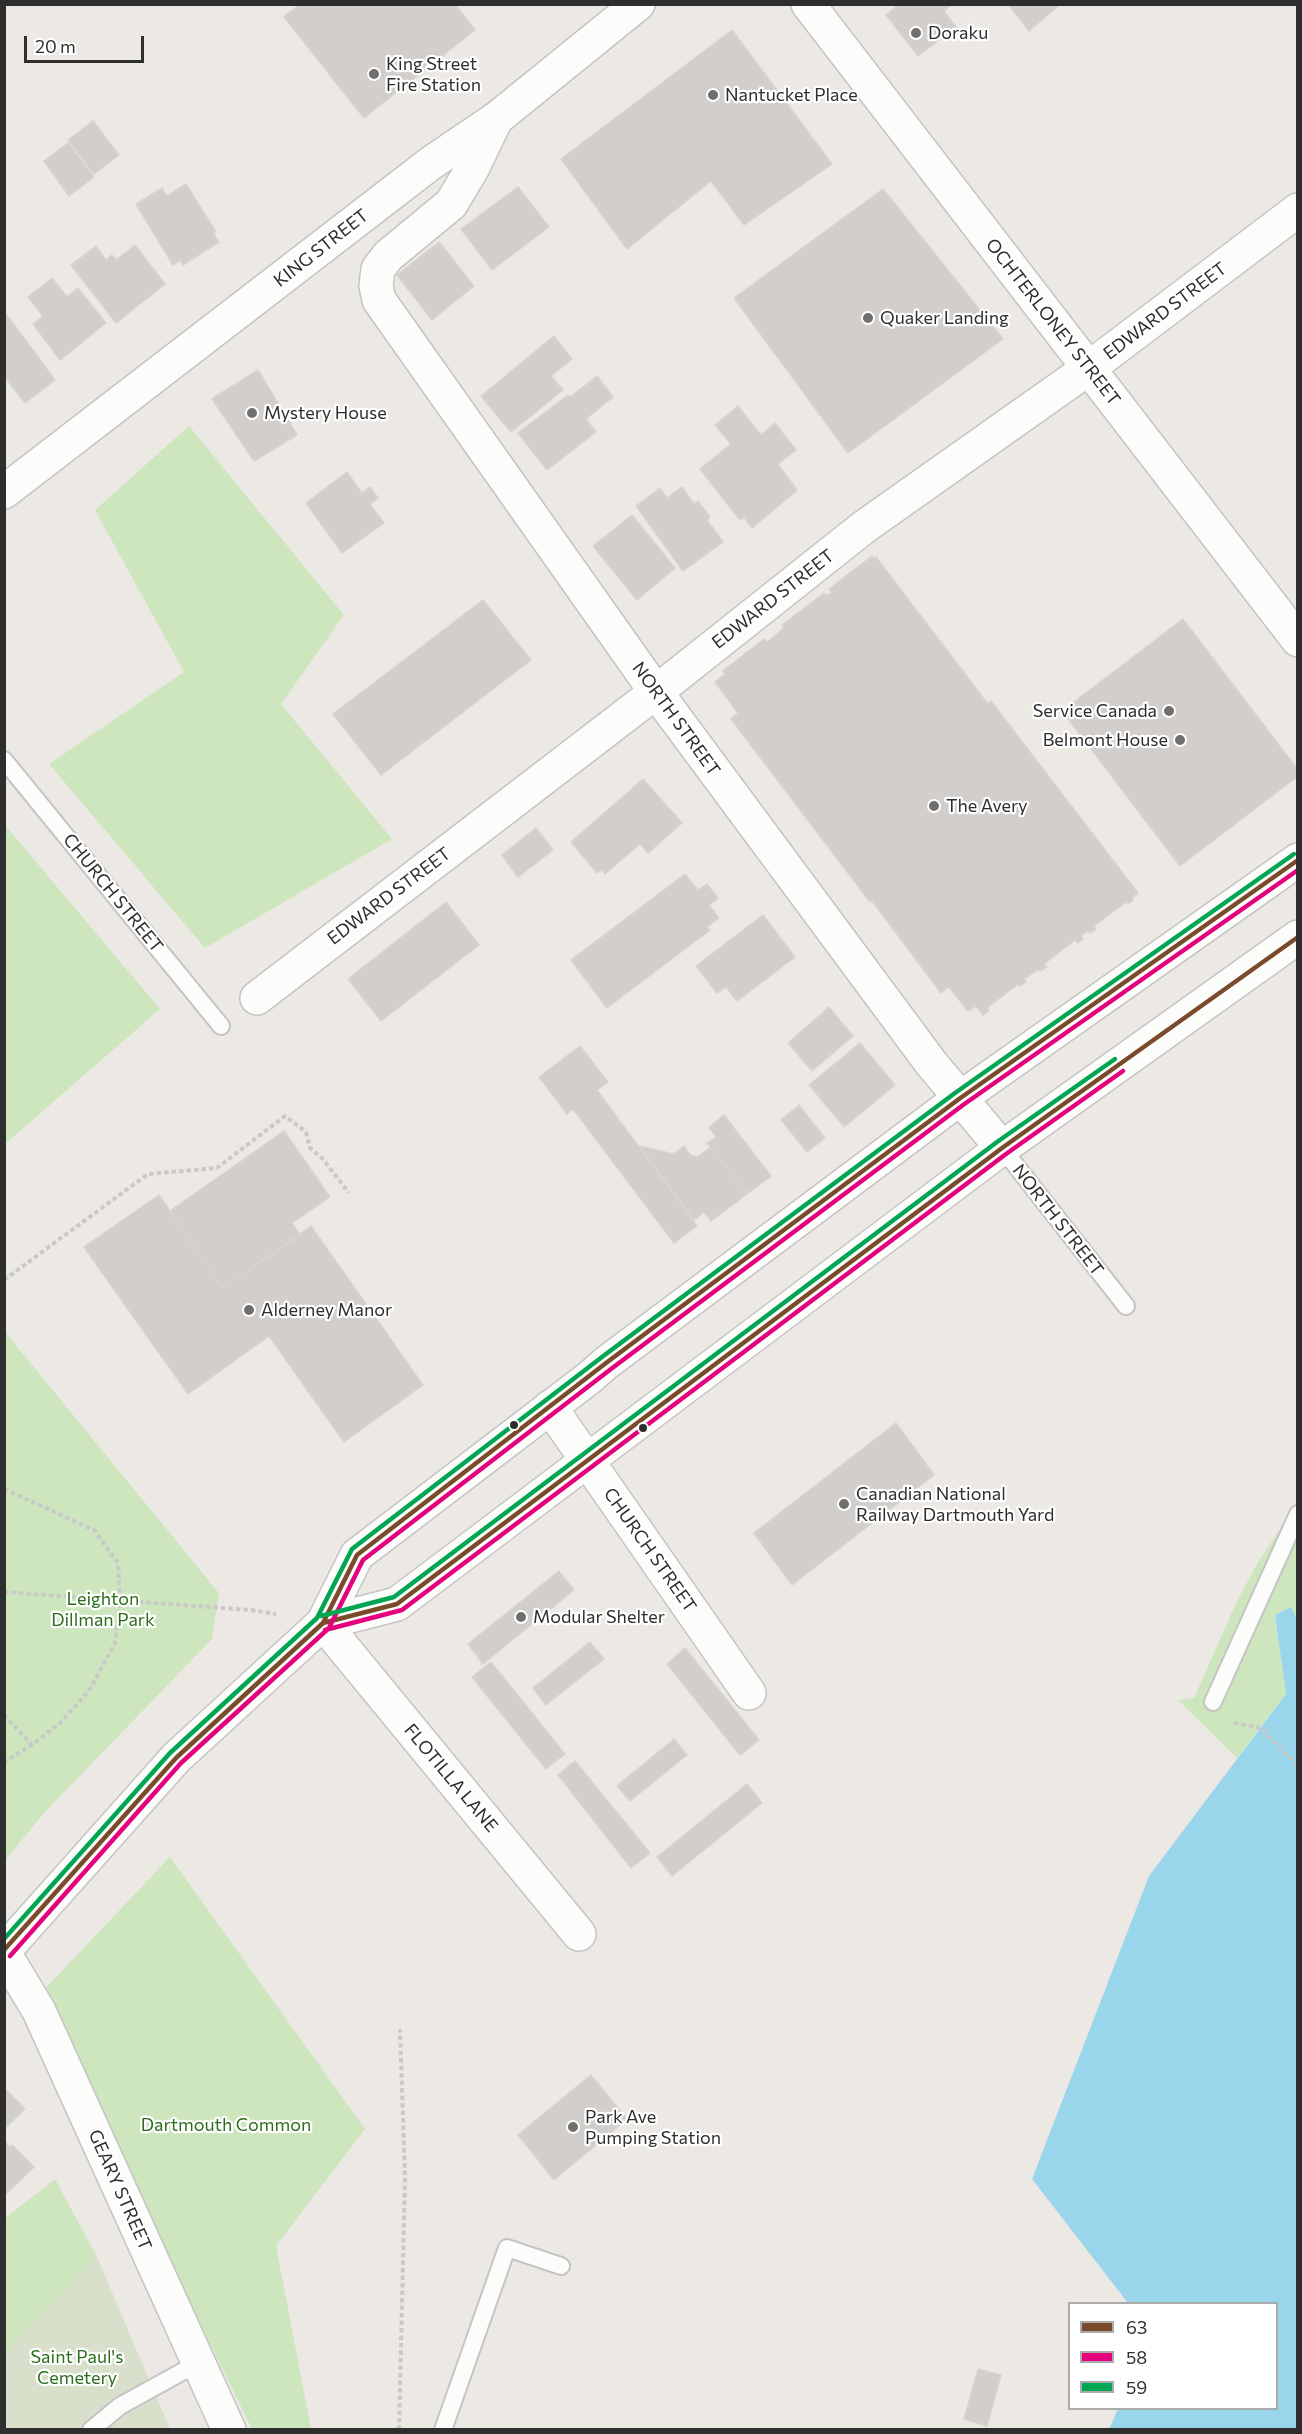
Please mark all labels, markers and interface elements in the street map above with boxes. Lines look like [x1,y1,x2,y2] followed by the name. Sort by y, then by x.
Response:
[928,22,988,44] place label: Doraku
[27,24,147,62] scale bar
[909,26,923,40] marker: Doraku
[35,35,76,57] text: 20 m
[386,53,481,96] place label: King Street Fire Station
[367,67,381,81] marker: King Street Fire Station
[725,84,858,106] place label: Nantucket Place
[706,88,720,102] marker: Nantucket Place
[269,204,373,292] street label: KING STREET
[981,234,1125,410] street label: OCHTERLONEY STREET
[1099,258,1231,364] street label: EDWARD STREET
[880,307,1009,329] place label: Quaker Landing
[861,311,875,325] marker: Quaker Landing
[264,402,387,424] place label: Mystery House
[245,406,259,420] marker: Mystery House
[708,545,838,653] street label: EDWARD STREET
[628,658,724,780] street label: NORTH STREET
[1033,700,1157,722] place label: Service Canada
[1162,704,1176,718] marker: Service Canada
[1043,729,1168,751] place label: Belmont House
[1173,733,1187,747] marker: Belmont House
[946,795,1027,817] place label: The Avery
[927,799,941,813] marker: The Avery
[58,829,168,957] street label: CHURCH STREET
[323,843,455,949] street label: EDWARD STREET
[1008,1160,1108,1280] street label: NORTH STREET
[261,1299,392,1321] place label: Alderney Manor
[242,1303,256,1317] marker: Alderney Manor
[508,1419,520,1431] unlabelled marker
[637,1422,649,1434] unlabelled marker
[856,1483,1054,1526] place label: Canadian National Railway Dartmouth Yard
[599,1484,701,1616] street label: CHURCH STREET
[837,1497,851,1511] marker: Canadian National Railway Dartmouth Yard
[51,1588,155,1630] park label: Leighton Dillman Park
[533,1606,665,1628] place label: Modular Shelter
[514,1610,528,1624] marker: Modular Shelter
[400,1720,502,1836] street label: FLOTILLA LANE
[585,2106,721,2148] place label: Park Ave Pumping Station
[141,2114,311,2136] park label: Dartmouth Common
[566,2120,580,2134] marker: Park Ave Pumping Station
[84,2126,156,2254] street label: GEARY STREET
[1068,2302,1278,2410] legend
[1126,2316,1147,2338] text: 63
[31,2346,123,2388] park label: Saint Paul's Cemetery
[1126,2346,1147,2368] text: 58
[1126,2376,1147,2398] text: 59

